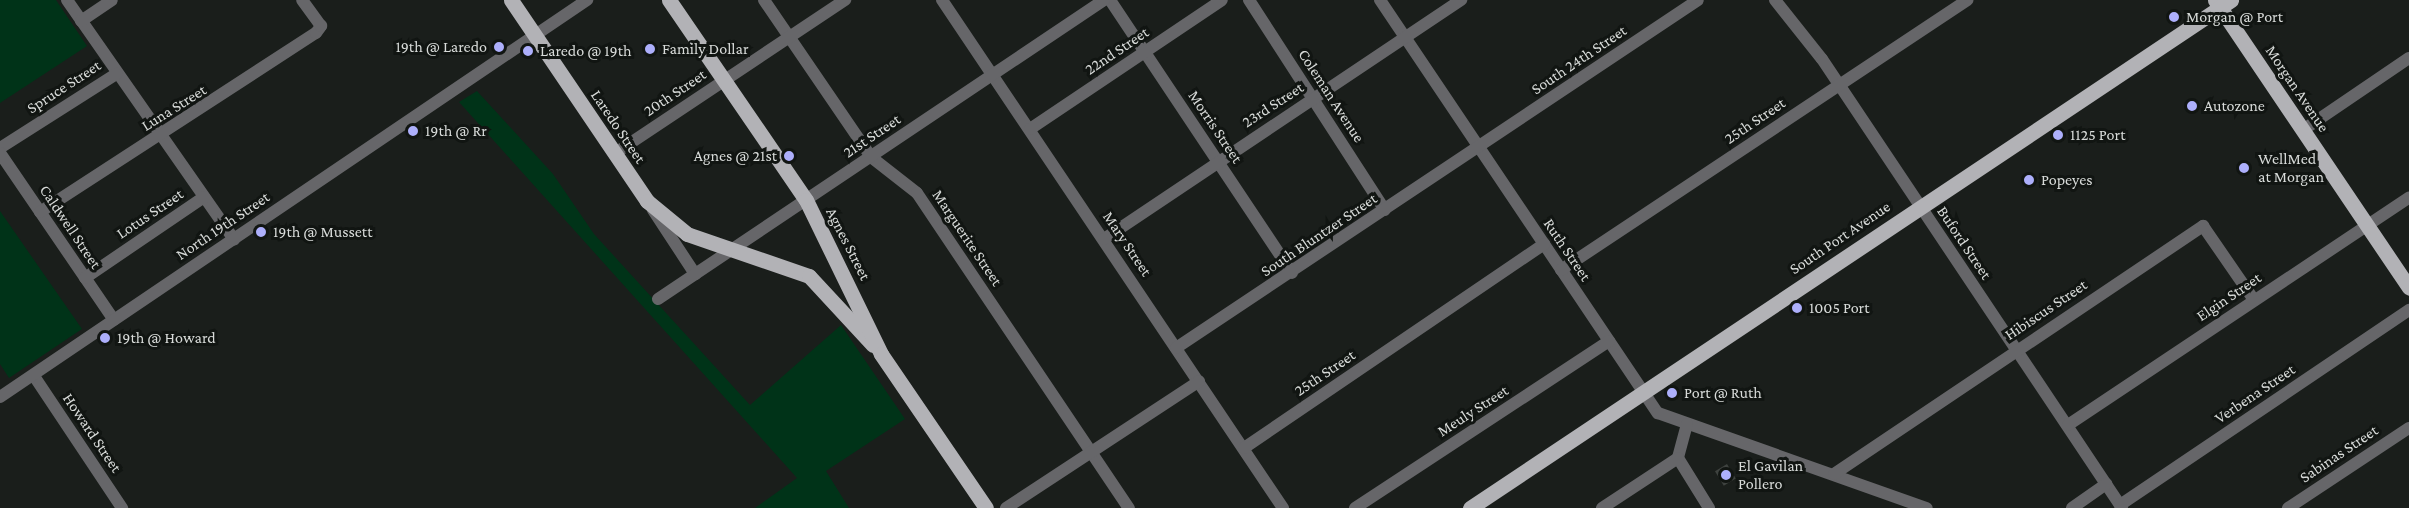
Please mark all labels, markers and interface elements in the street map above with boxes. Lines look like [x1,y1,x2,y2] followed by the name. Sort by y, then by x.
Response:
[2186,7,2283,27] place label: Morgan @ Port
[2167,10,2181,24] marker: Morgan @ Port
[1528,21,1630,99] street label: South 24th Street
[1082,23,1152,79] street label: 22nd Street
[395,37,487,57] place label: 19th @ Laredo
[662,39,749,59] place label: Family Dollar
[492,40,506,54] marker: 19th @ Laredo
[540,41,632,61] place label: Laredo @ 19th
[643,42,657,56] marker: Family Dollar
[2261,42,2333,136] street label: Morgan Avenue
[521,44,535,58] marker: Laredo @ 19th
[1294,46,1368,146] street label: Coleman Avenue
[23,56,105,118] street label: Spruce Street
[640,65,710,121] street label: 20th Street
[1239,78,1307,132] street label: 23rd Street
[138,81,210,135] street label: Luna Street
[586,87,650,167] street label: Laredo Street
[1184,87,1246,167] street label: Morris Street
[1721,94,1789,148] street label: 25th Street
[2204,96,2265,116] place label: Autozone
[2185,99,2199,113] marker: Autozone
[840,110,904,162] street label: 21st Street
[425,121,487,141] place label: 19th @ Rr
[406,124,420,138] marker: 19th @ Rr
[2070,125,2125,145] place label: 1125 Port
[2051,128,2065,142] marker: 1125 Port
[694,146,777,166] place label: Agnes @ 21st
[782,149,796,163] marker: Agnes @ 21st
[2258,149,2324,187] place label: WellMed at Morgan
[2235,159,2253,177] marker: WellMed at Morgan
[2041,170,2093,190] place label: Popeyes
[2022,173,2036,187] marker: Popeyes
[35,181,105,273] street label: Caldwell Street
[113,185,187,243] street label: Lotus Street
[928,186,1006,290] street label: Marguerite Street
[173,188,273,264] street label: North 19th Street
[1257,189,1381,281] street label: South Bluntzer Street
[1786,197,1894,279] street label: South Port Avenue
[1933,203,1995,283] street label: Buford Street
[821,204,875,284] street label: Agnes Street
[1098,208,1156,280] street label: Mary Street
[1539,215,1595,285] street label: Ruth Street
[273,222,372,242] place label: 19th @ Mussett
[254,225,268,239] marker: 19th @ Mussett
[2193,268,2265,326] street label: Elgin Street
[2001,275,2091,345] street label: Hibiscus Street
[1809,298,1870,318] place label: 1005 Port
[1790,301,1804,315] marker: 1005 Port
[117,328,216,348] place label: 19th @ Howard
[98,331,112,345] marker: 19th @ Howard
[1291,346,1359,400] street label: 25th Street
[2211,360,2299,428] street label: Verbena Street
[1434,381,1512,441] street label: Meuly Street
[1684,383,1762,403] place label: Port @ Ruth
[1665,386,1679,400] marker: Port @ Ruth
[58,390,126,476] street label: Howard Street
[2296,421,2382,487] street label: Sabinas Street
[1738,456,1803,494] place label: El Gavilan Pollero
[1719,468,1733,482] marker: El Gavilan Pollero

